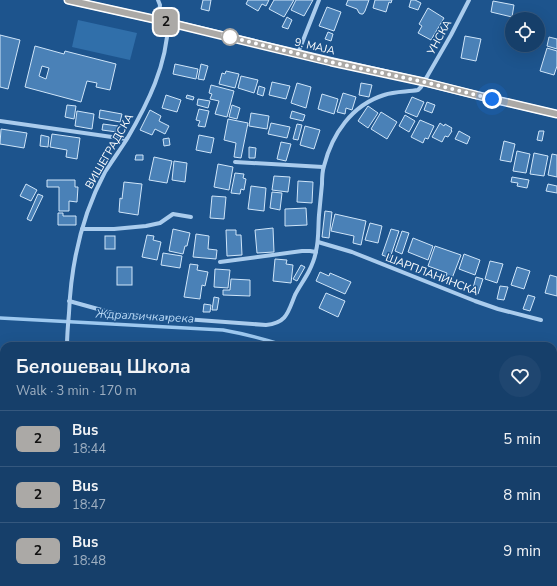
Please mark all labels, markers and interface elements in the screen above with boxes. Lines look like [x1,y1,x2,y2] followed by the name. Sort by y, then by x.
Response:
[153,9,179,35] line badge: 2
[162,12,170,31] text: 2
[505,12,545,52] map controls
[505,12,545,52] button: locate
[423,17,455,58] street label: УНСКА
[221,28,239,46] unlabelled marker
[293,35,337,58] street label: 9. МАЈА
[482,89,502,109] your location
[82,111,137,192] street label: ВИШЕГРАДСКА
[383,250,480,299] street label: ШАРПЛАНИНСКА
[94,305,195,327] water label: Ждраљичка река
[16,354,191,380] text: Белошевац Школа
[499,355,541,397] button: heart
[16,382,137,400] text: Walk · 3 min · 170 m
[72,420,98,440] text: Bus
[34,429,42,448] text: 2
[503,429,541,449] text: 5 min
[72,440,106,458] text: 18:44
[72,476,98,496] text: Bus
[34,485,42,504] text: 2
[503,485,541,505] text: 8 min
[72,496,106,514] text: 18:47
[72,532,98,552] text: Bus
[34,541,42,560] text: 2
[503,541,541,561] text: 9 min
[72,552,106,570] text: 18:48

